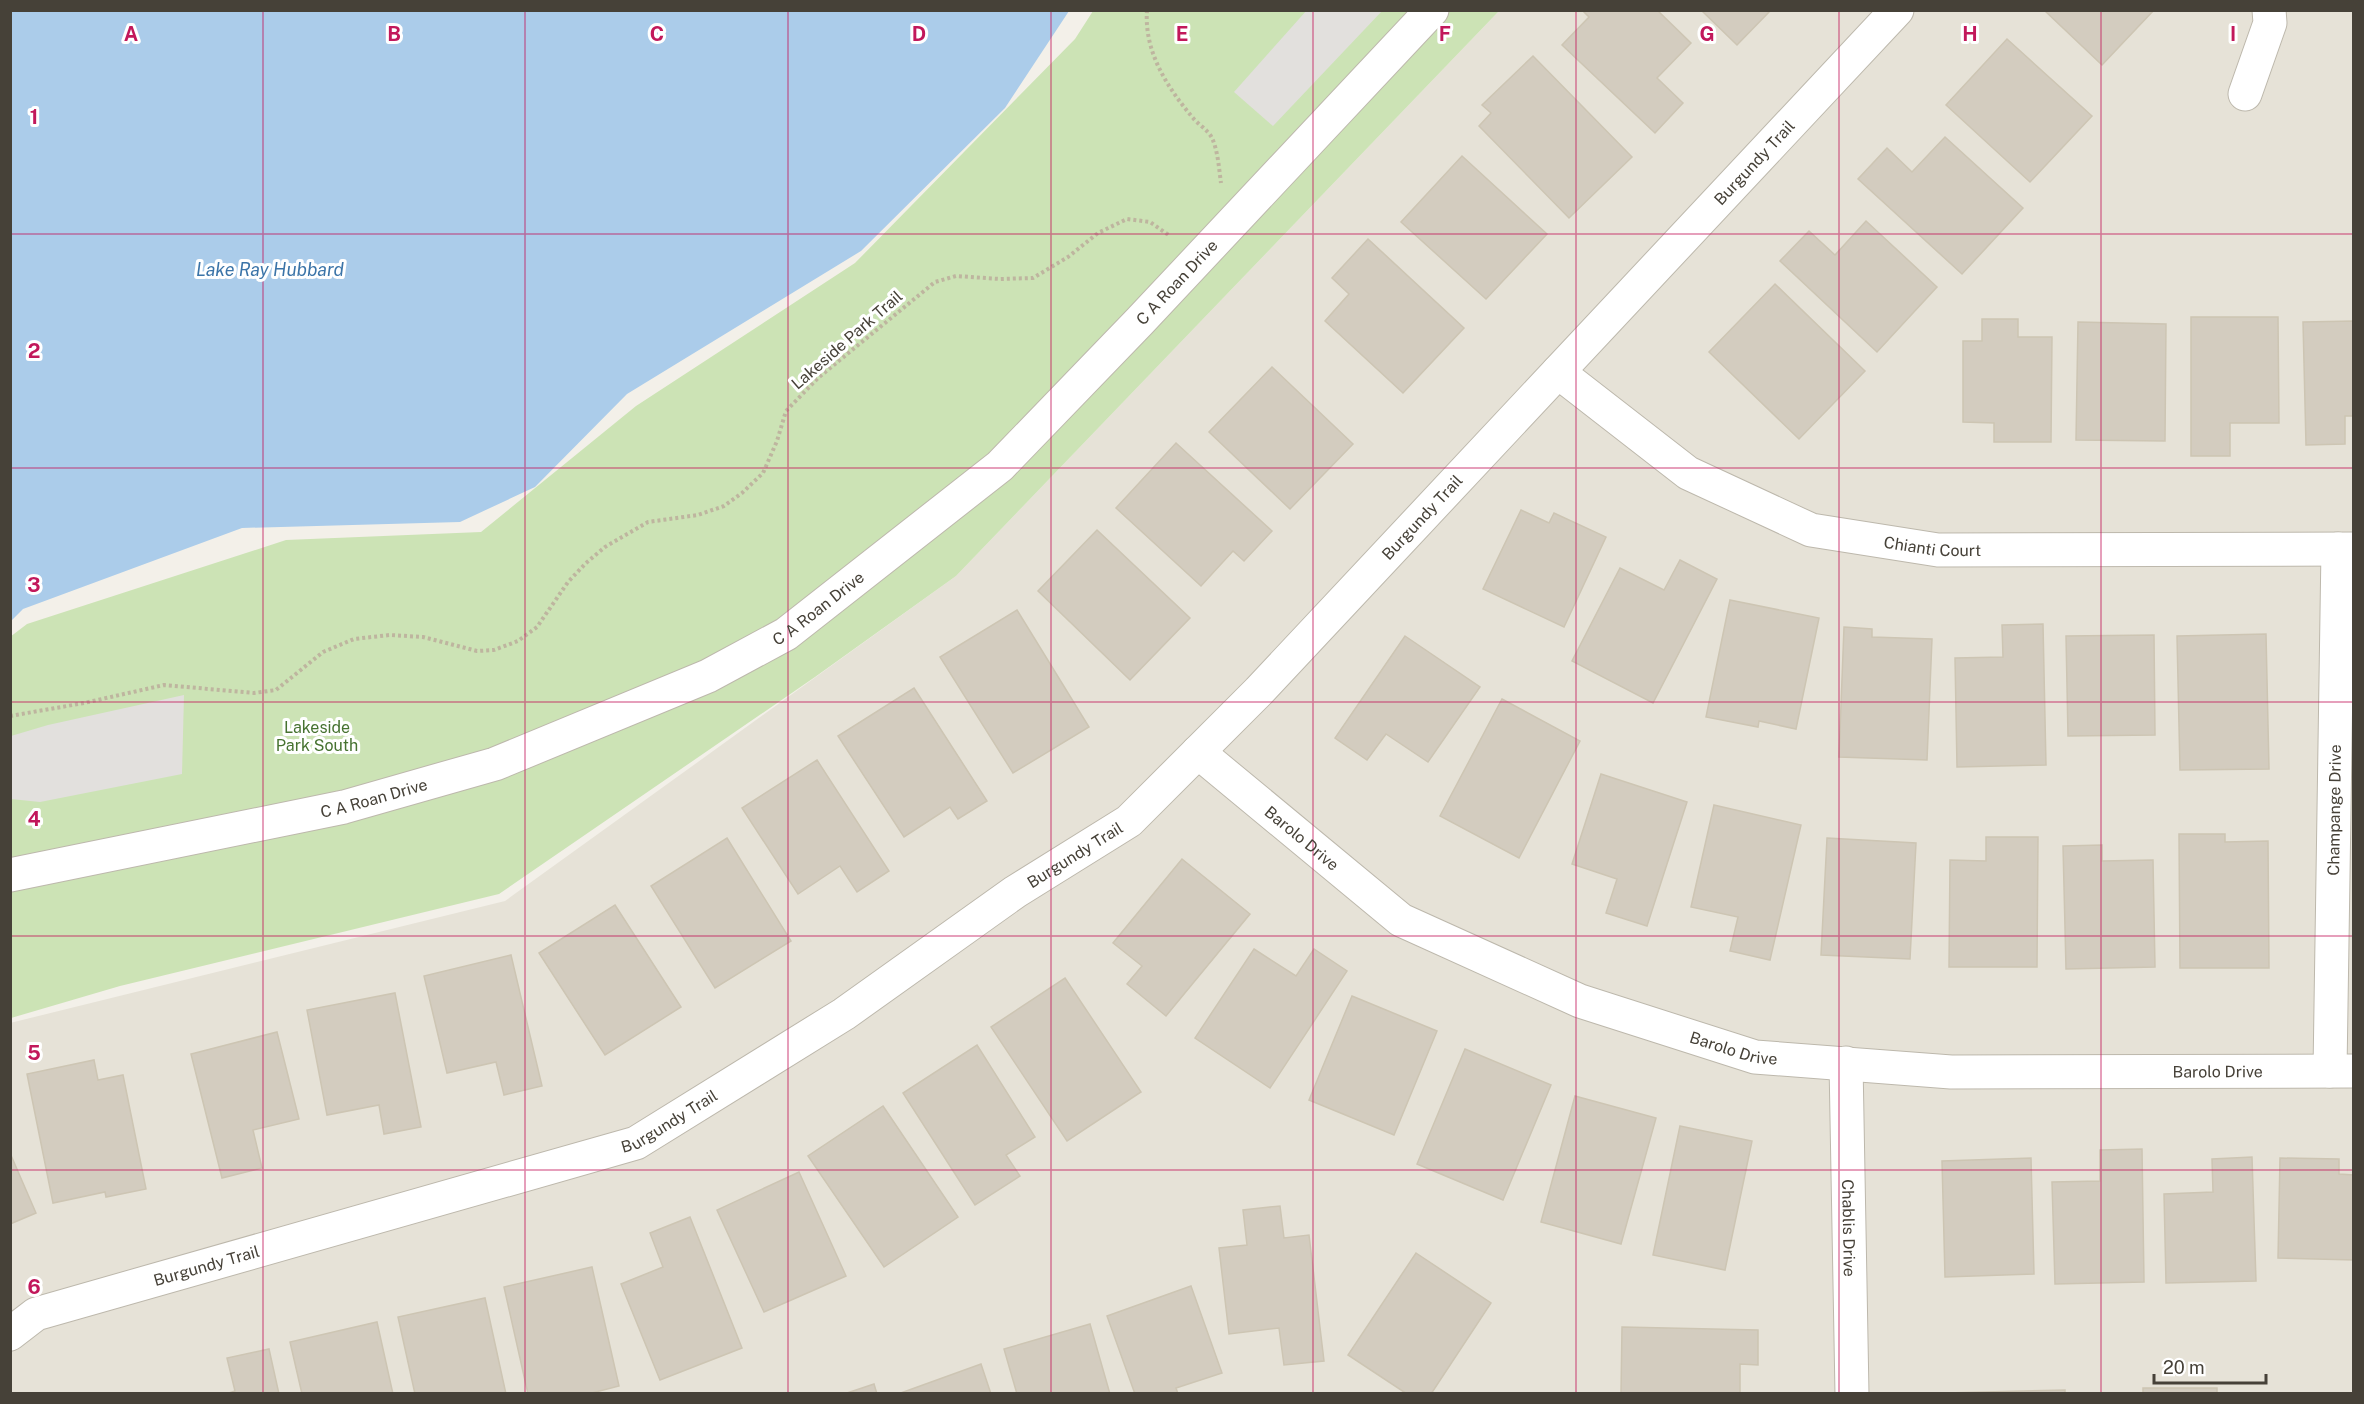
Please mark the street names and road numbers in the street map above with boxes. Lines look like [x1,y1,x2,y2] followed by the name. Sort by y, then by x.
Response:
[1710,116,1799,209] street label: Burgundy Trail
[1132,235,1221,329] street label: C A Roan Drive
[788,287,906,393] street label: Lakeside Park Trail
[1378,471,1466,563] street label: Burgundy Trail
[1883,532,1981,560] street label: Chianti Court
[769,567,867,649] street label: C A Roan Drive
[2323,744,2345,876] street label: Champange Drive
[319,774,429,821] street label: C A Roan Drive
[1261,802,1343,874] street label: Barolo Drive
[1023,818,1126,892] street label: Burgundy Trail
[1687,1027,1778,1068] street label: Barolo Drive
[2172,1062,2263,1081] street label: Barolo Drive
[619,1085,721,1156] street label: Burgundy Trail
[1839,1179,1859,1277] street label: Chablis Drive
[151,1241,262,1290] street label: Burgundy Trail

